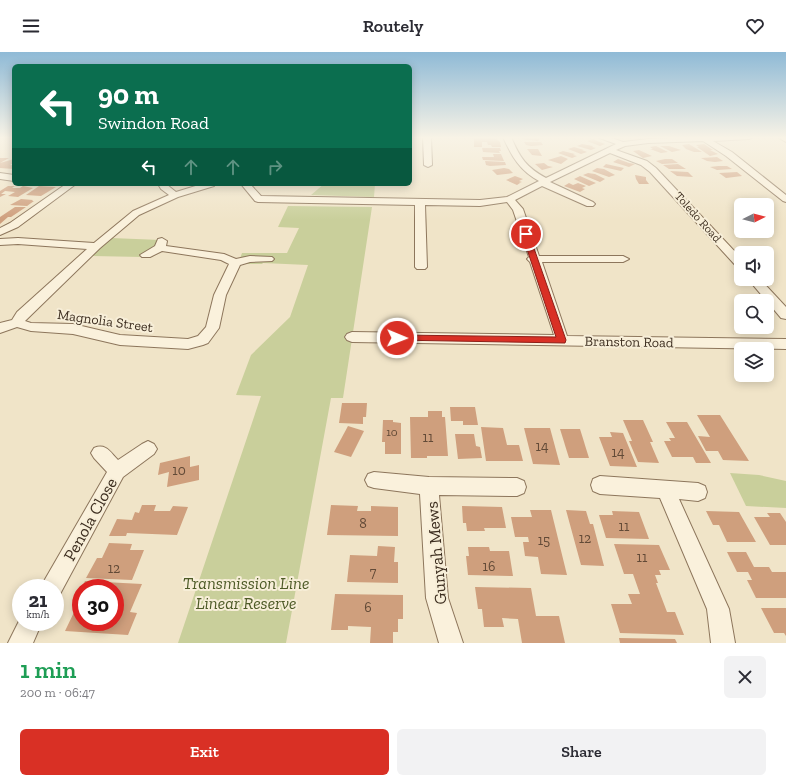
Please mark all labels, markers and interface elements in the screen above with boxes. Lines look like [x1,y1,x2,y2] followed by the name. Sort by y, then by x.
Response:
[20,15,42,37] icon: menu
[363,15,423,37] text: Routely
[744,15,766,37] icon: heart
[98,78,159,111] text: 90 m
[32,80,84,132] icon: left
[98,112,209,134] text: Swindon Road
[138,156,160,178] icon: left
[180,156,202,178] icon: ahead
[222,156,244,178] icon: ahead
[264,156,286,178] icon: right
[672,189,725,245] street label: Toledo Road
[734,198,774,238] north arrow
[734,198,774,382] map controls
[509,217,543,251] pin
[515,223,537,245] icon: arrive
[734,246,774,286] button: sound
[734,294,774,334] button: search
[56,306,155,336] street label: Magnolia Street
[376,317,418,359] position arrow
[584,333,674,351] street label: Branston Road
[734,342,774,382] button: layers
[386,425,398,439] house number: 10
[423,429,434,446] house number: 11
[536,438,549,455] house number: 14
[612,444,625,461] house number: 14
[172,462,186,479] house number: 10
[59,474,121,564] street label: Penola Close
[422,501,450,605] street label: Gunyah Mews
[359,515,367,532] house number: 8
[619,518,630,535] house number: 11
[579,530,591,547] house number: 12
[538,532,550,549] house number: 15
[637,549,648,566] house number: 11
[483,558,495,575] house number: 16
[108,560,120,577] house number: 12
[370,564,377,581] house number: 7
[183,573,309,613] park label: Transmission Line Linear Reserve
[72,579,124,631] speed limit sign: 30
[29,588,47,612] text: 21
[364,599,372,616] house number: 6
[27,609,49,621] text: km/h
[20,655,76,684] text: 1 min
[724,656,766,698] button: close
[20,685,95,700] text: 200 m · 06:47
[20,729,389,775] button: Exit
[397,729,766,775] button: Share

